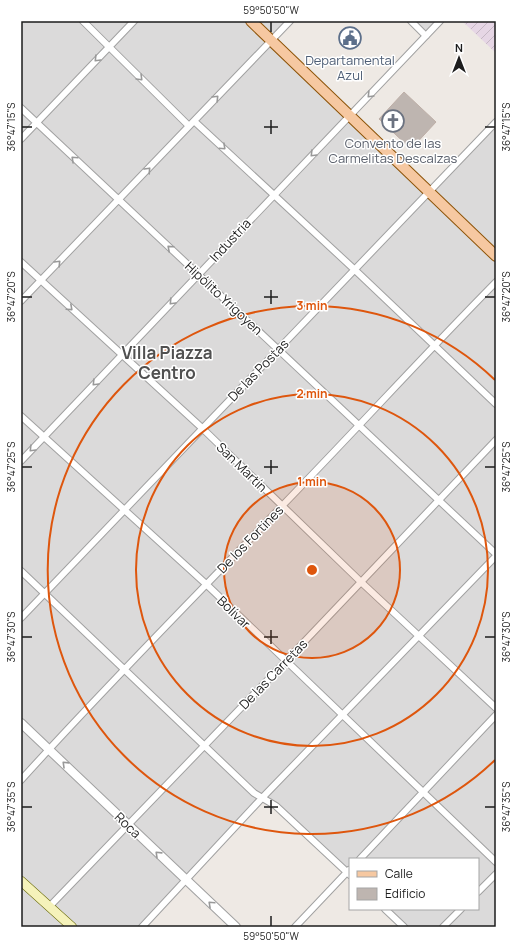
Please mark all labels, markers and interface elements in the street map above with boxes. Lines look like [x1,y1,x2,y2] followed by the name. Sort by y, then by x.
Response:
[243,3,299,17] text: 59°50'50"W
[337,25,363,51] public building icon: Departamental Azul
[439,38,479,78] north arrow
[455,40,463,55] text: N
[305,51,395,84] place label: Departamental Azul
[94,54,102,62] one-way arrow
[135,73,143,81] one-way arrow
[367,90,375,98] one-way arrow
[211,95,219,103] one-way arrow
[4,102,18,152] text: 36°47'15"S
[499,102,513,152] text: 36°47'15"S
[380,108,406,134] church icon: Convento de las Carmelitas Descalzas
[329,134,458,167] place label: Convento de las Carmelitas Descalzas
[218,143,226,150] one-way arrow
[310,149,318,157] one-way arrow
[72,157,79,164] one-way arrow
[143,167,151,175] one-way arrow
[205,214,255,266] street label: Industria
[167,245,175,252] one-way arrow
[181,257,267,339] street label: Hipólito Yrigoyen
[53,260,61,268] one-way arrow
[4,271,18,323] text: 36°47'20"S
[499,271,513,323] text: 36°47'20"S
[169,297,177,305] one-way arrow
[296,297,328,314] text: 3 min
[65,303,73,310] one-way arrow
[224,335,292,405] street label: De las Postas
[122,341,212,384] district label: Villa Piazza Centro
[92,378,100,386] one-way arrow
[296,385,328,402] text: 2 min
[213,438,271,496] street label: San Martín
[4,442,18,492] text: 36°47'25"S
[499,442,513,492] text: 36°47'25"S
[29,444,37,452] one-way arrow
[297,473,327,490] text: 1 min
[213,501,287,577] street label: De los Fortines
[305,563,319,577] centre of rings
[213,592,255,633] street label: Bolívar
[4,611,18,663] text: 36°47'30"S
[499,611,513,663] text: 36°47'30"S
[235,635,311,713] street label: De las Carretas
[62,761,70,768] one-way arrow
[4,782,18,832] text: 36°47'35"S
[499,782,513,832] text: 36°47'35"S
[111,808,145,842] street label: Roca
[155,851,163,859] one-way arrow
[349,858,479,910] legend
[385,865,413,882] text: Calle
[385,885,425,902] text: Edificio
[208,901,216,909] one-way arrow
[243,929,299,943] text: 59°50'50"W

